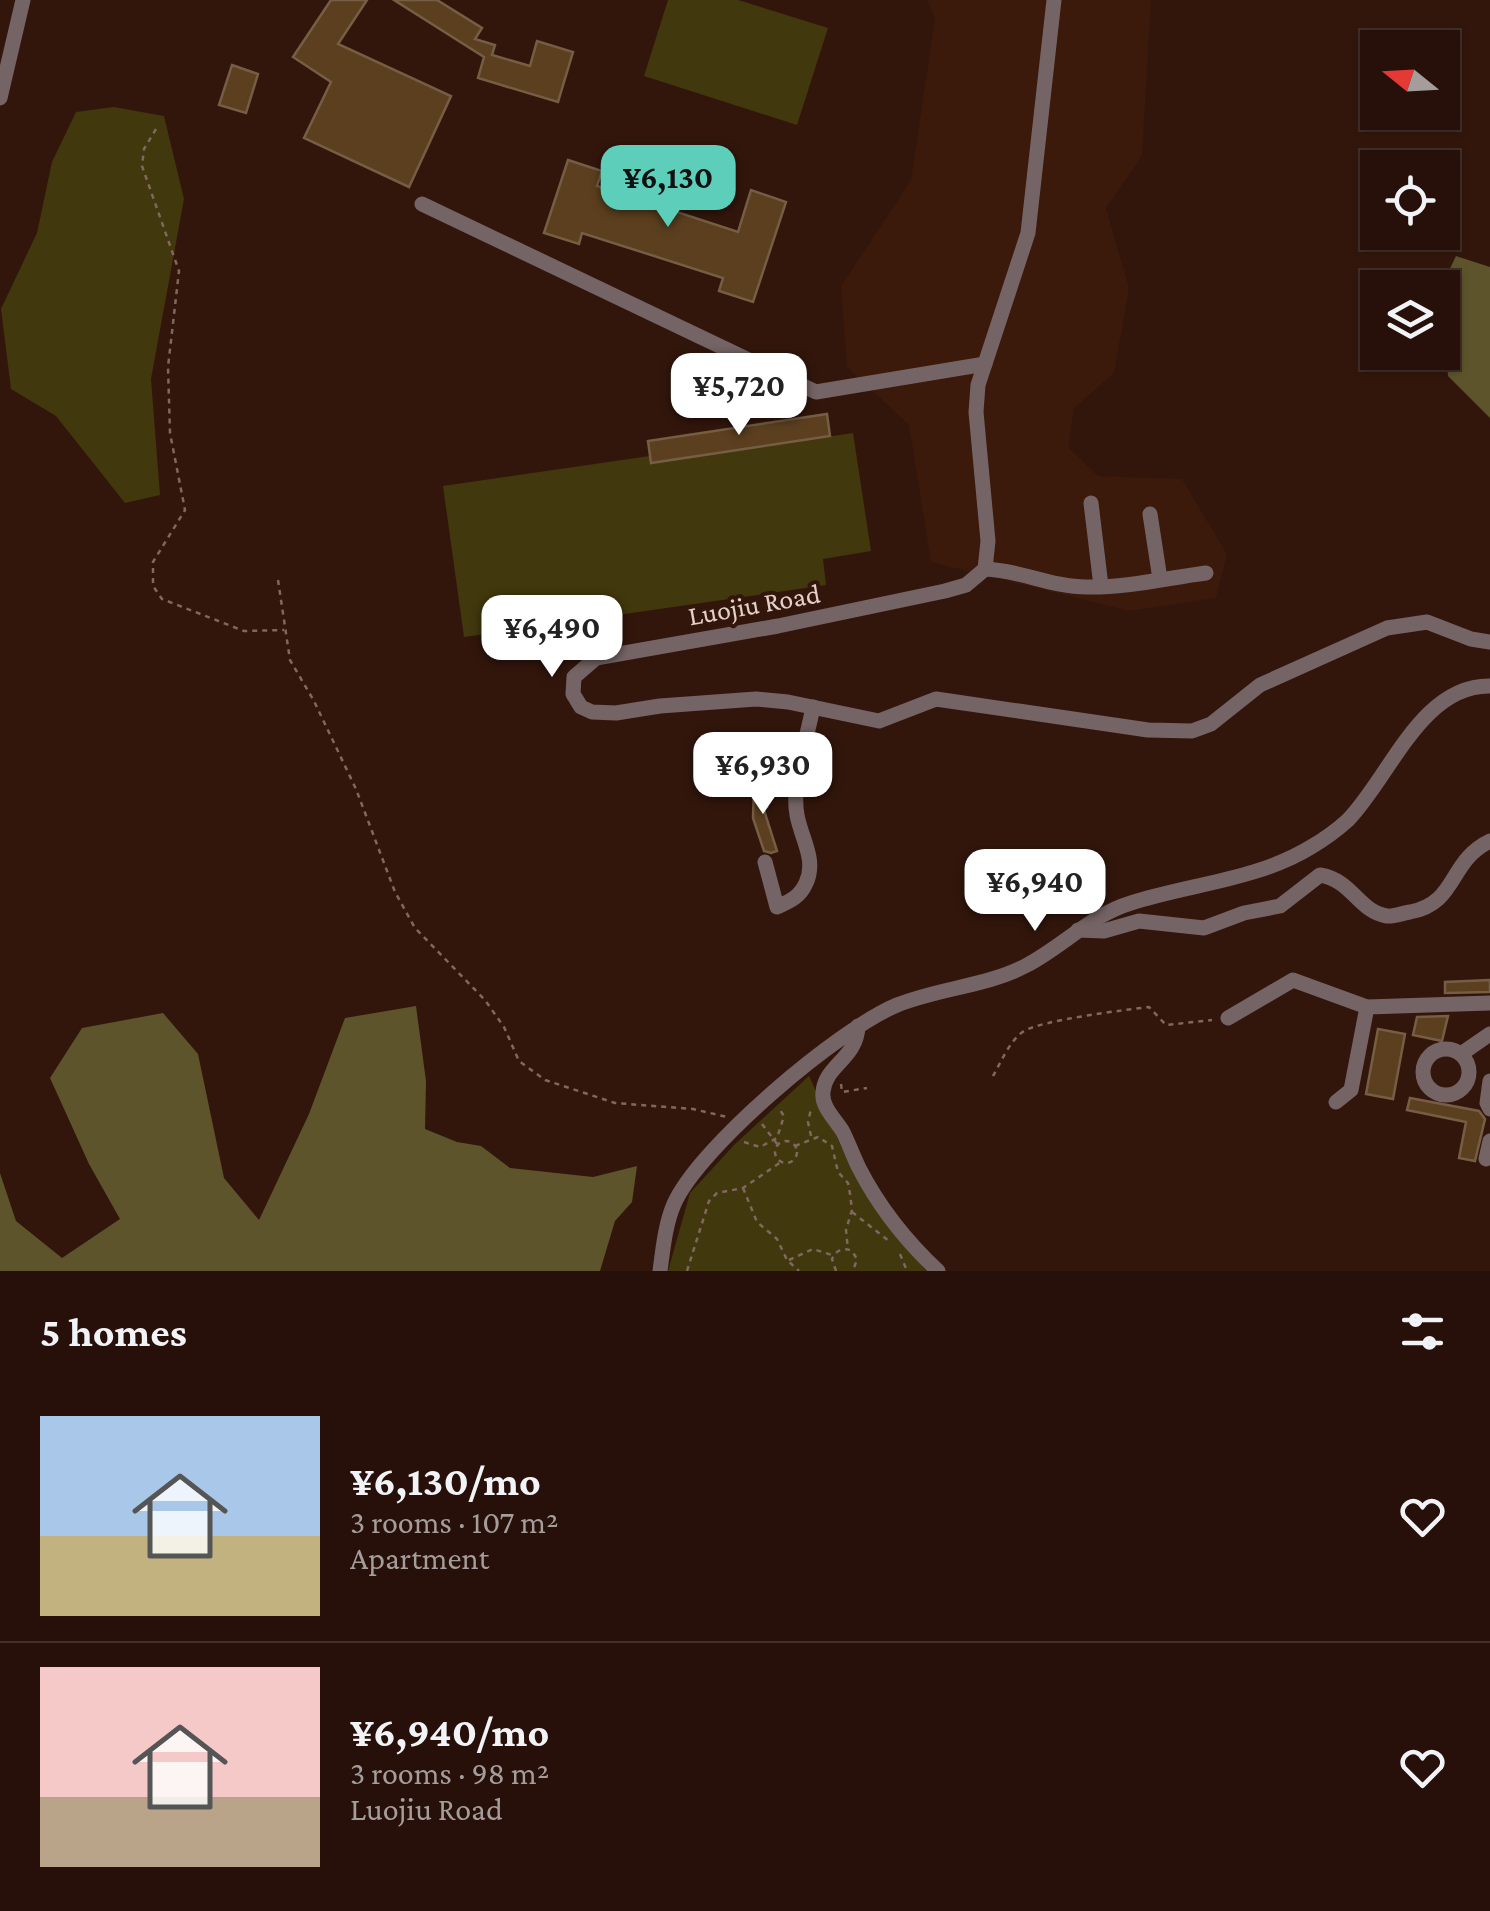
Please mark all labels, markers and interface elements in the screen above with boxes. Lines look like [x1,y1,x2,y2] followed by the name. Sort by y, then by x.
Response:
[1360,30,1460,130] north arrow
[1360,30,1460,370] map controls
[587,145,749,230] pin: ¥6,130
[1360,150,1460,250] button: locate
[623,159,713,195] text: ¥6,130
[1360,270,1460,370] button: layers
[658,353,820,438] pin: ¥5,720
[693,367,785,403] text: ¥5,720
[686,578,823,631] street label: Luojiu Road
[471,595,633,680] pin: ¥6,490
[503,609,601,645] text: ¥6,490
[682,732,844,817] pin: ¥6,930
[715,746,811,782] text: ¥6,930
[954,849,1116,934] pin: ¥6,940
[987,863,1083,899] text: ¥6,940
[1395,1304,1450,1359] icon: filters
[40,1308,187,1355] text: 5 homes
[120,1456,240,1576] icon: home
[350,1457,541,1504] text: ¥6,130/mo
[1395,1489,1450,1544] icon: heart
[350,1504,559,1540] text: 3 rooms · 107 m²
[350,1540,489,1576] text: Apartment
[120,1707,240,1827] icon: home
[350,1708,549,1755] text: ¥6,940/mo
[1395,1740,1450,1795] icon: heart
[350,1755,549,1791] text: 3 rooms · 98 m²
[350,1791,503,1827] text: Luojiu Road

